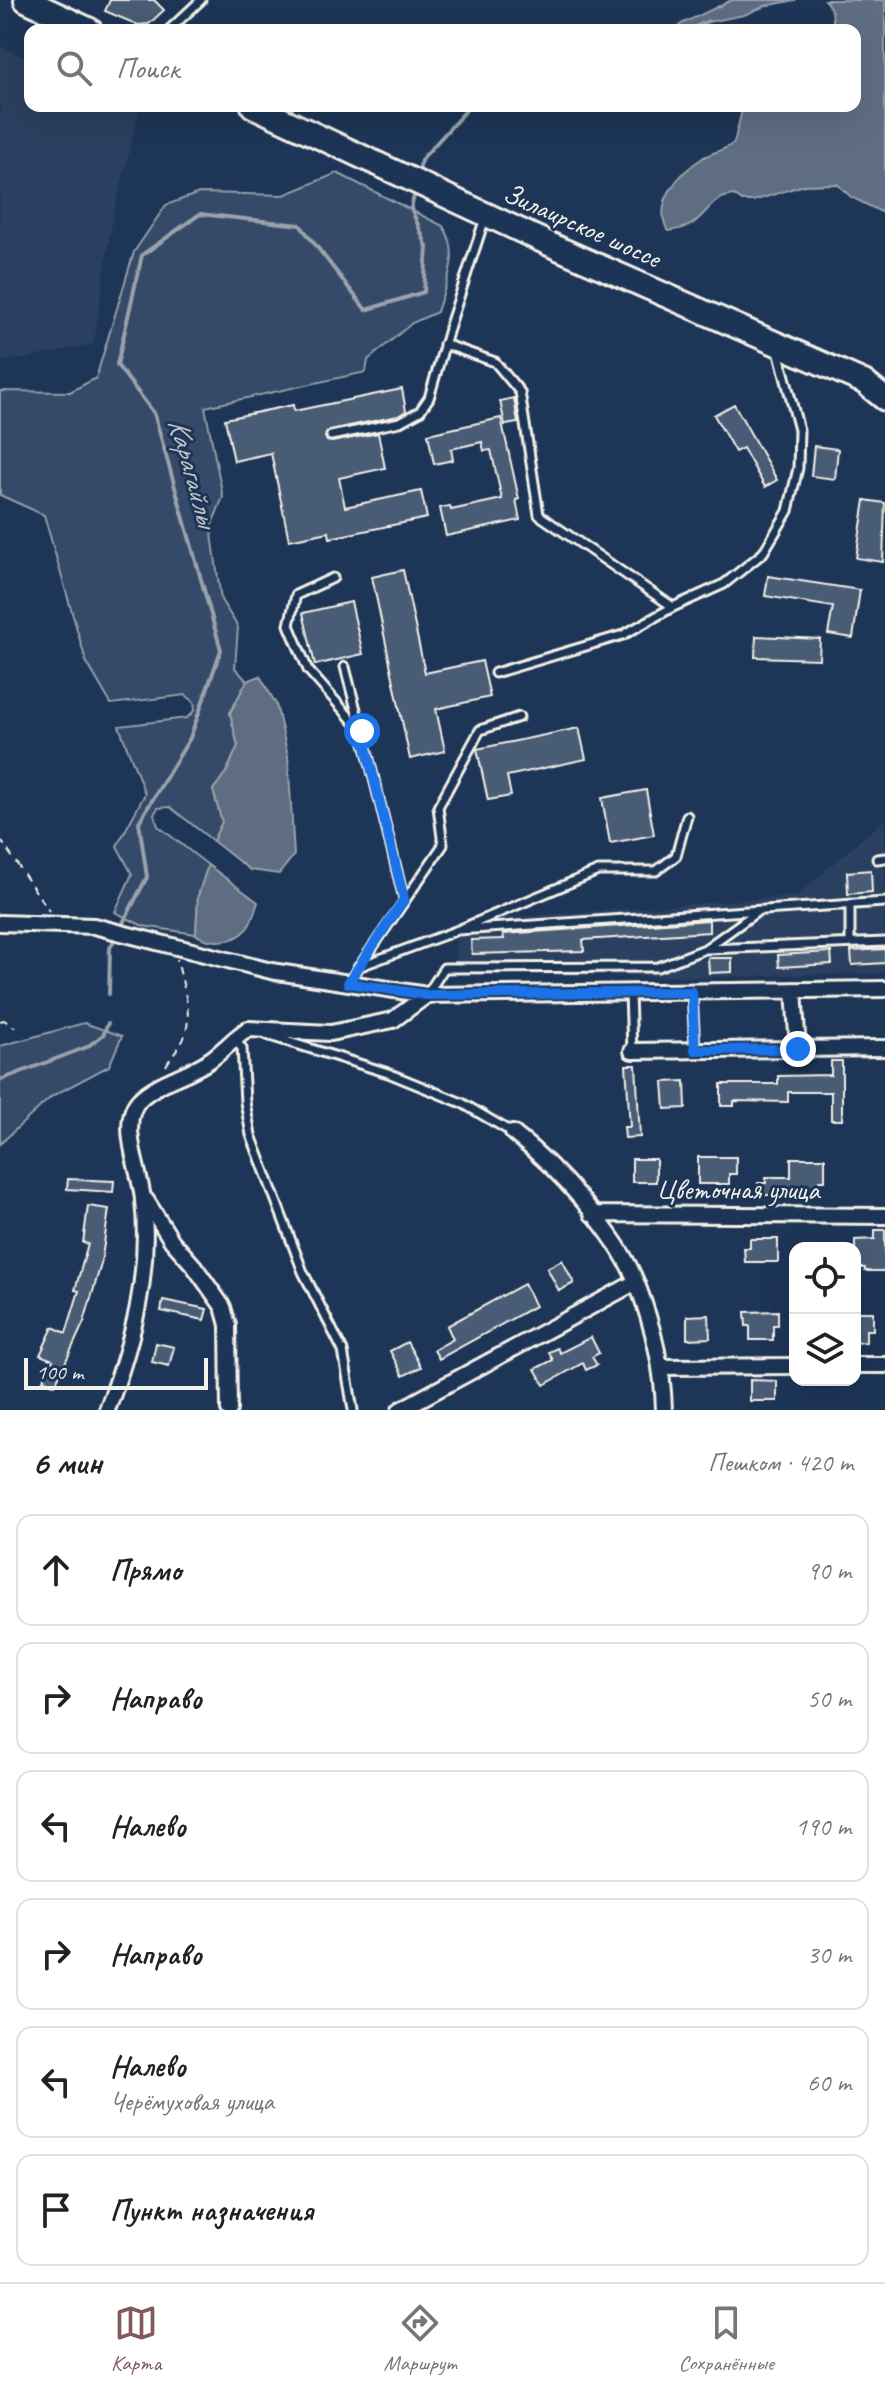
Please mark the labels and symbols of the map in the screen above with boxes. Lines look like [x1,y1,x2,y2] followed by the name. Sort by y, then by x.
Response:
[498,175,668,276] street label: Зилаирское шоссе
[159,414,228,535] water label: Карагайлы
[344,713,380,749] route start
[780,1031,816,1067] route end
[657,1172,821,1207] street label: Цветочная улица
[24,1354,208,1390] scale bar

